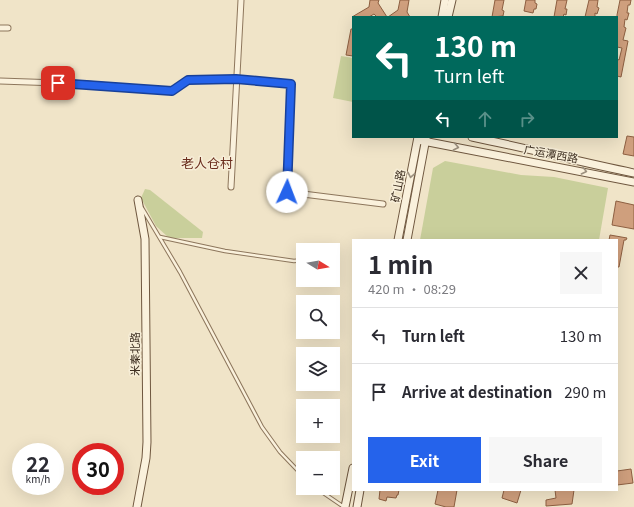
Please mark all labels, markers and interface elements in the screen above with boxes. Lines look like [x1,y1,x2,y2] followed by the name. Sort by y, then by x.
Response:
[434,25,517,65] text: 130 m
[368,32,420,84] icon: left
[434,62,504,88] text: Turn left
[41,66,75,100] pin
[47,72,69,94] icon: arrive
[432,108,454,130] icon: left
[474,108,496,130] icon: ahead
[516,108,538,130] icon: right
[523,140,580,166] street label: 广运潭西路
[453,142,459,151] one-way arrow
[181,153,233,172] district label: 老人仓村
[580,167,587,175] one-way arrow
[386,168,408,204] street label: 矿山路
[266,171,308,213] position arrow
[407,172,416,178] one-way arrow
[296,243,340,287] north arrow
[296,243,340,495] map controls
[368,246,433,281] text: 1 min
[560,252,602,294] button: close
[368,279,456,298] text: 420 m · 08:29
[296,295,340,339] button: search
[368,325,390,347] icon: left
[402,325,465,346] text: Turn left
[560,325,602,346] text: 130 m
[126,332,142,376] street label: 米秦北路
[296,347,340,391] button: layers
[368,381,390,403] icon: arrive
[402,381,552,402] text: Arrive at destination
[564,381,607,402] text: 290 m
[296,399,340,443] button: +
[368,437,481,483] button: Exit
[489,437,602,483] button: Share
[72,443,124,495] speed limit sign: 30
[26,449,50,478] text: 22
[296,451,340,495] button: −
[26,471,50,486] text: km/h

